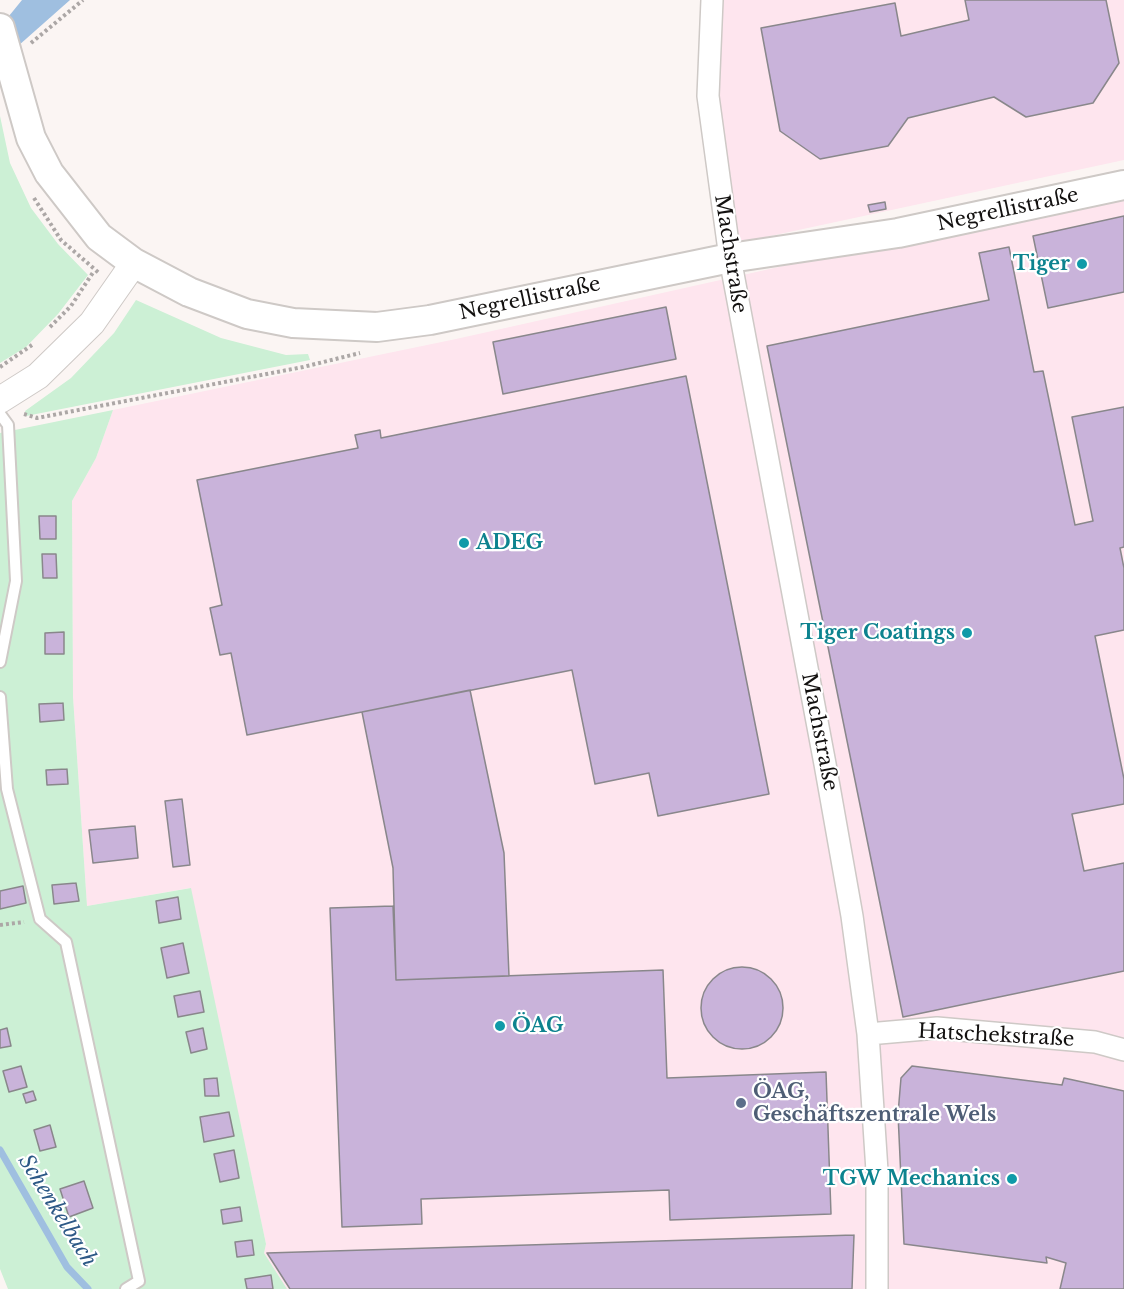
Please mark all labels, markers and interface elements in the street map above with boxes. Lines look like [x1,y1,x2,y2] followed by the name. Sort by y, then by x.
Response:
[935,183,1081,237] street label: Negrellistraße
[709,193,751,315] street label: Machstraße
[1013,252,1070,276] place label: Tiger
[1075,257,1089,271] marker: Tiger
[457,272,603,326] street label: Negrellistraße
[476,531,543,555] place label: ADEG
[457,536,471,550] marker: ADEG
[800,621,955,645] place label: Tiger Coatings
[960,626,974,640] marker: Tiger Coatings
[796,671,842,793] street label: Machstraße
[512,1014,563,1038] place label: ÖAG
[493,1019,507,1033] marker: ÖAG
[917,1020,1075,1052] street label: Hatschekstraße
[753,1080,996,1127] place label: ÖAG, Geschäftszentrale Wels
[734,1096,748,1110] marker: ÖAG, Geschäftszentrale Wels
[12,1150,102,1272] water label: Schenkelbach
[823,1167,1000,1191] place label: TGW Mechanics
[1005,1172,1019,1186] marker: TGW Mechanics

